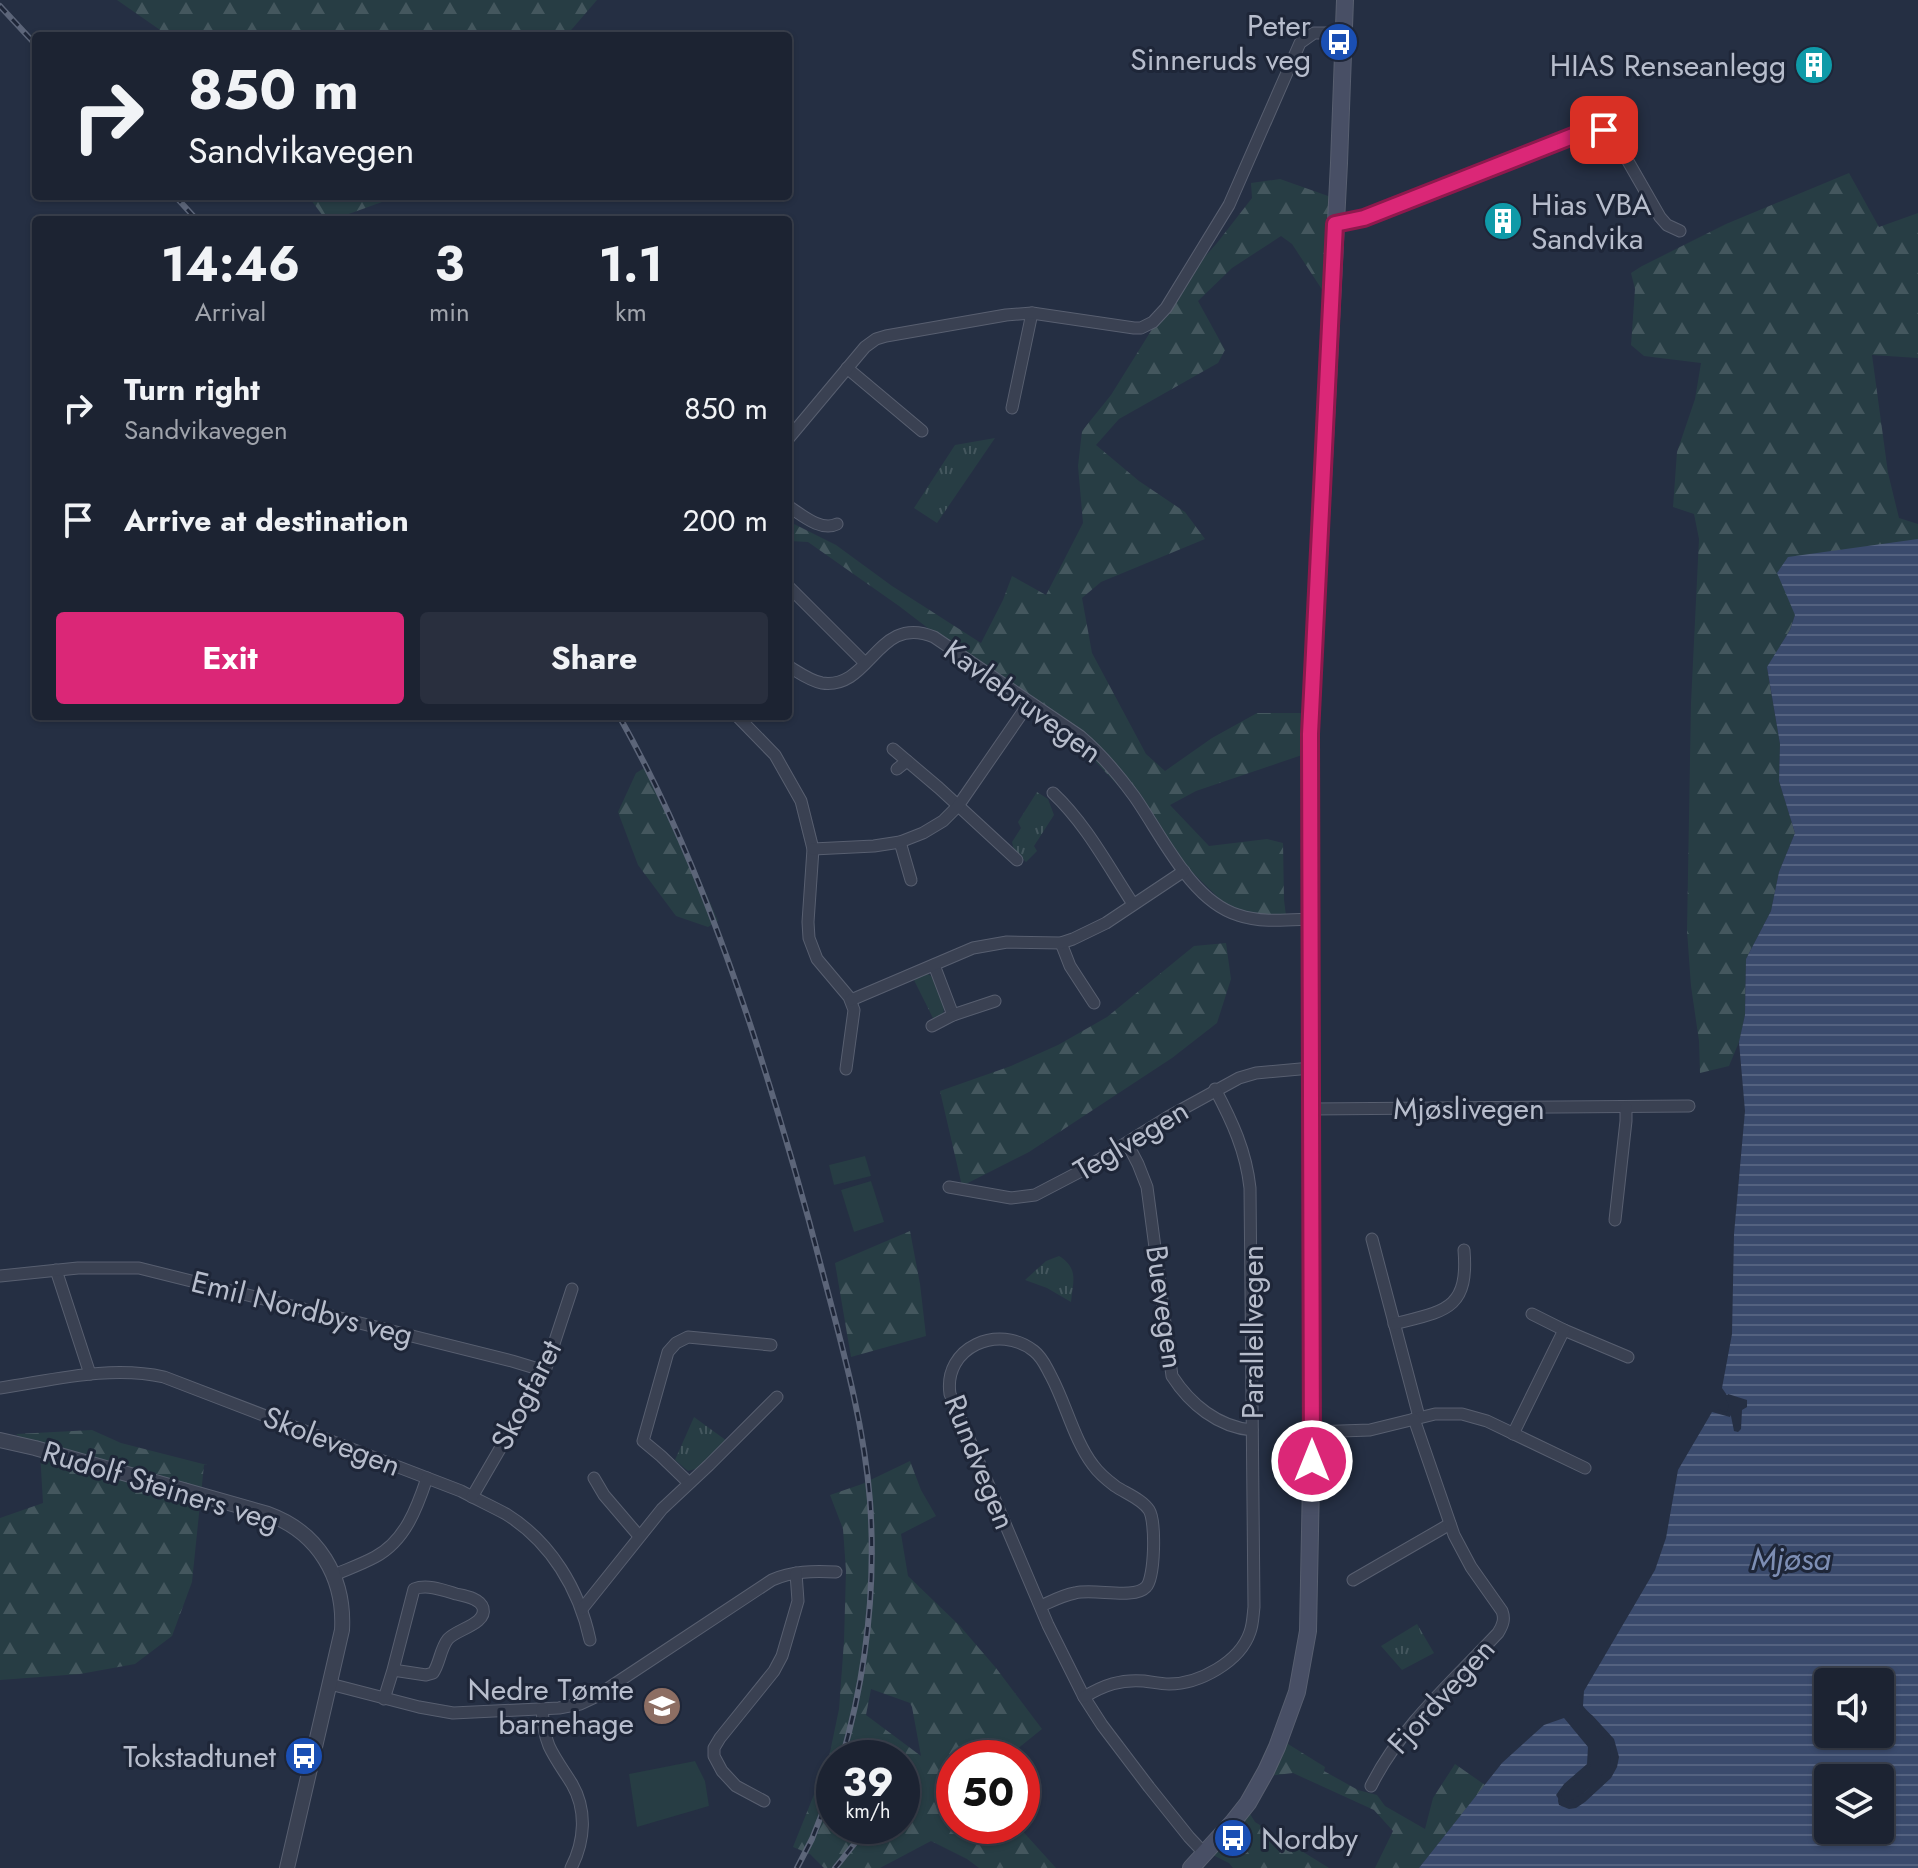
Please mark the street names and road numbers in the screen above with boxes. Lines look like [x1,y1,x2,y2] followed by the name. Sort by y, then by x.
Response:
[935,629,1111,773] street label: Kavlebruvegen
[1393,1087,1545,1130] street label: Mjøslivegen
[1066,1089,1196,1191] street label: Teglvegen
[1135,1243,1195,1371] street label: Buevegen
[1231,1245,1274,1419] street label: Parallellvegen
[187,1260,417,1356] street label: Emil Nordbys veg
[480,1332,572,1457] street label: Skogfaret
[933,1388,1027,1536] street label: Rundvegen
[257,1395,407,1487] street label: Skolevegen
[37,1430,285,1542] street label: Rudolf Steiners veg
[1377,1629,1505,1763] street label: Fjordvegen

